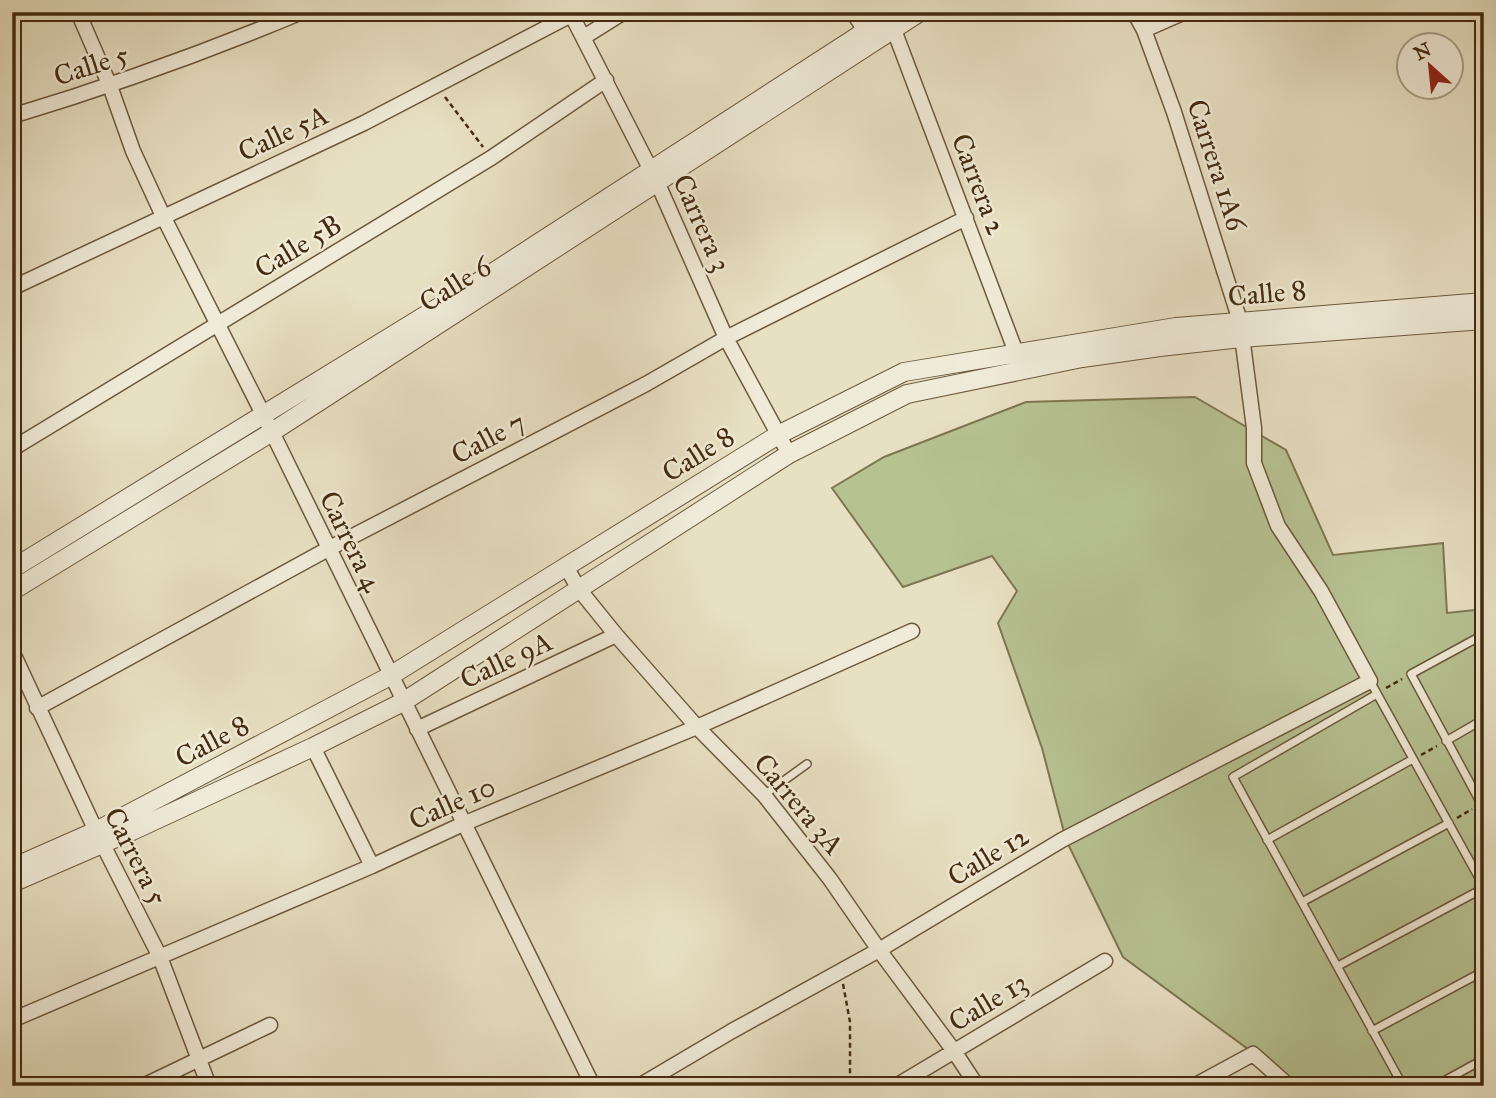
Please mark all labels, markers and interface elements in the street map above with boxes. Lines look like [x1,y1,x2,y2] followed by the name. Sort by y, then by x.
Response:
[1394,32,1464,102] north arrow
[49,37,133,93] street label: Calle 5
[1410,37,1435,65] text: N
[1179,95,1255,237] street label: Carrera 1A6
[232,97,334,169] street label: Calle 5A
[944,128,1014,240] street label: Carrera 2
[665,169,739,277] street label: Carrera 3
[248,206,348,286] street label: Calle 5B
[413,248,499,320] street label: Calle 6
[1226,272,1308,314] street label: Calle 8
[445,404,531,472] street label: Calle 7
[655,418,741,490] street label: Calle 8
[312,485,391,598] street label: Carrera 4
[454,623,558,696] street label: Calle 9A
[169,707,255,775] street label: Calle 8
[746,746,852,862] street label: Carrera 3A
[403,769,501,837] street label: Calle 10
[97,801,175,911] street label: Carrera 5
[941,818,1035,894] street label: Calle 12
[942,965,1034,1039] street label: Calle 13

